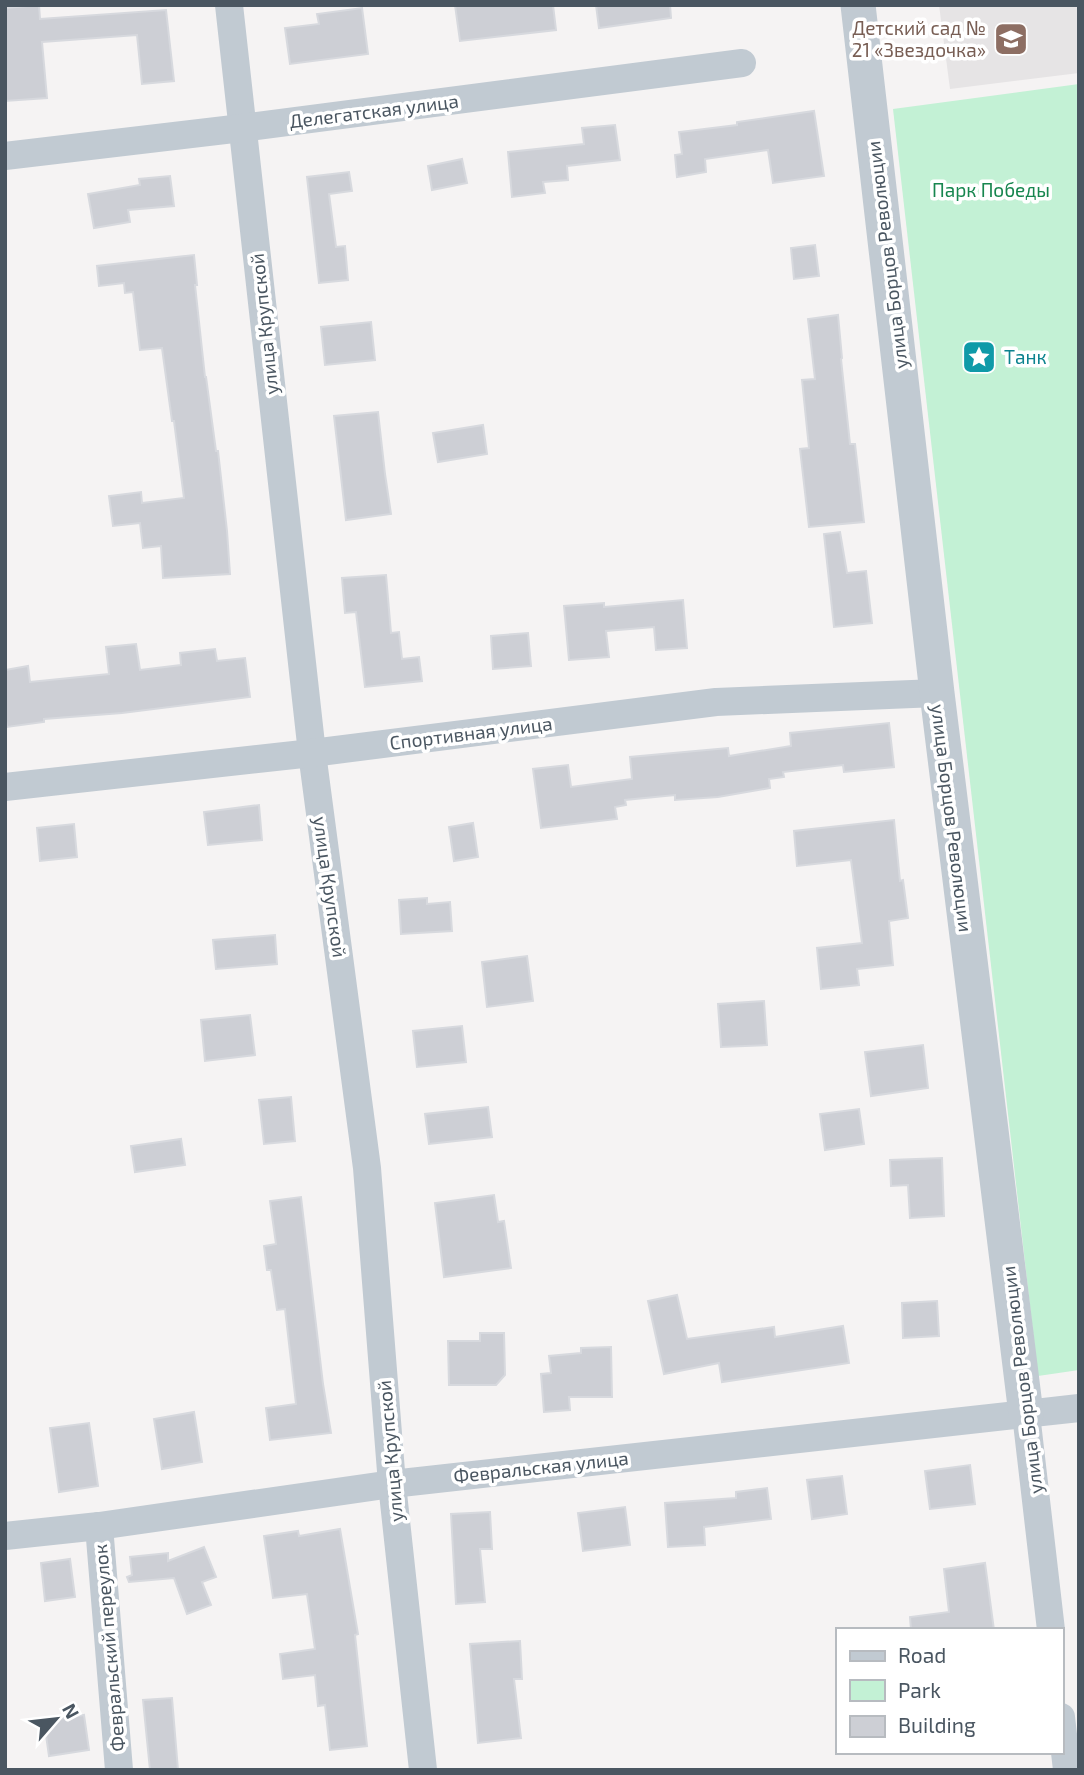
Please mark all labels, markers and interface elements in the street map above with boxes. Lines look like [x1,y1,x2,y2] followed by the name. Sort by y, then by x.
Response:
[852,16,986,61] place label: Детский сад № 21 «Звездочка»
[992,20,1030,58] school or university icon: Детский сад № 21 «Звездочка»
[288,89,460,133] street label: Делегатская улица
[861,140,913,370] street label: улица Борцов Революции
[932,178,1050,201] park label: Парк Победы
[245,252,283,396] street label: улица Крупской
[960,338,998,376] place icon: Танк
[1004,345,1047,368] place label: Танк
[926,703,978,933] street label: улица Борцов Революции
[388,711,554,755] street label: Спортивная улица
[308,815,352,959] street label: улица Крупской
[996,1265,1048,1495] street label: улица Борцов Революции
[372,1379,408,1523] street label: улица Крупской
[452,1446,630,1488] street label: Февральская улица
[88,1543,130,1753] street label: Февральский переулок
[836,1628,1063,1754] legend
[898,1642,946,1667] text: Road
[898,1677,941,1702] text: Park
[21,1684,91,1754] north arrow
[58,1699,85,1722] text: N
[898,1712,976,1737] text: Building

